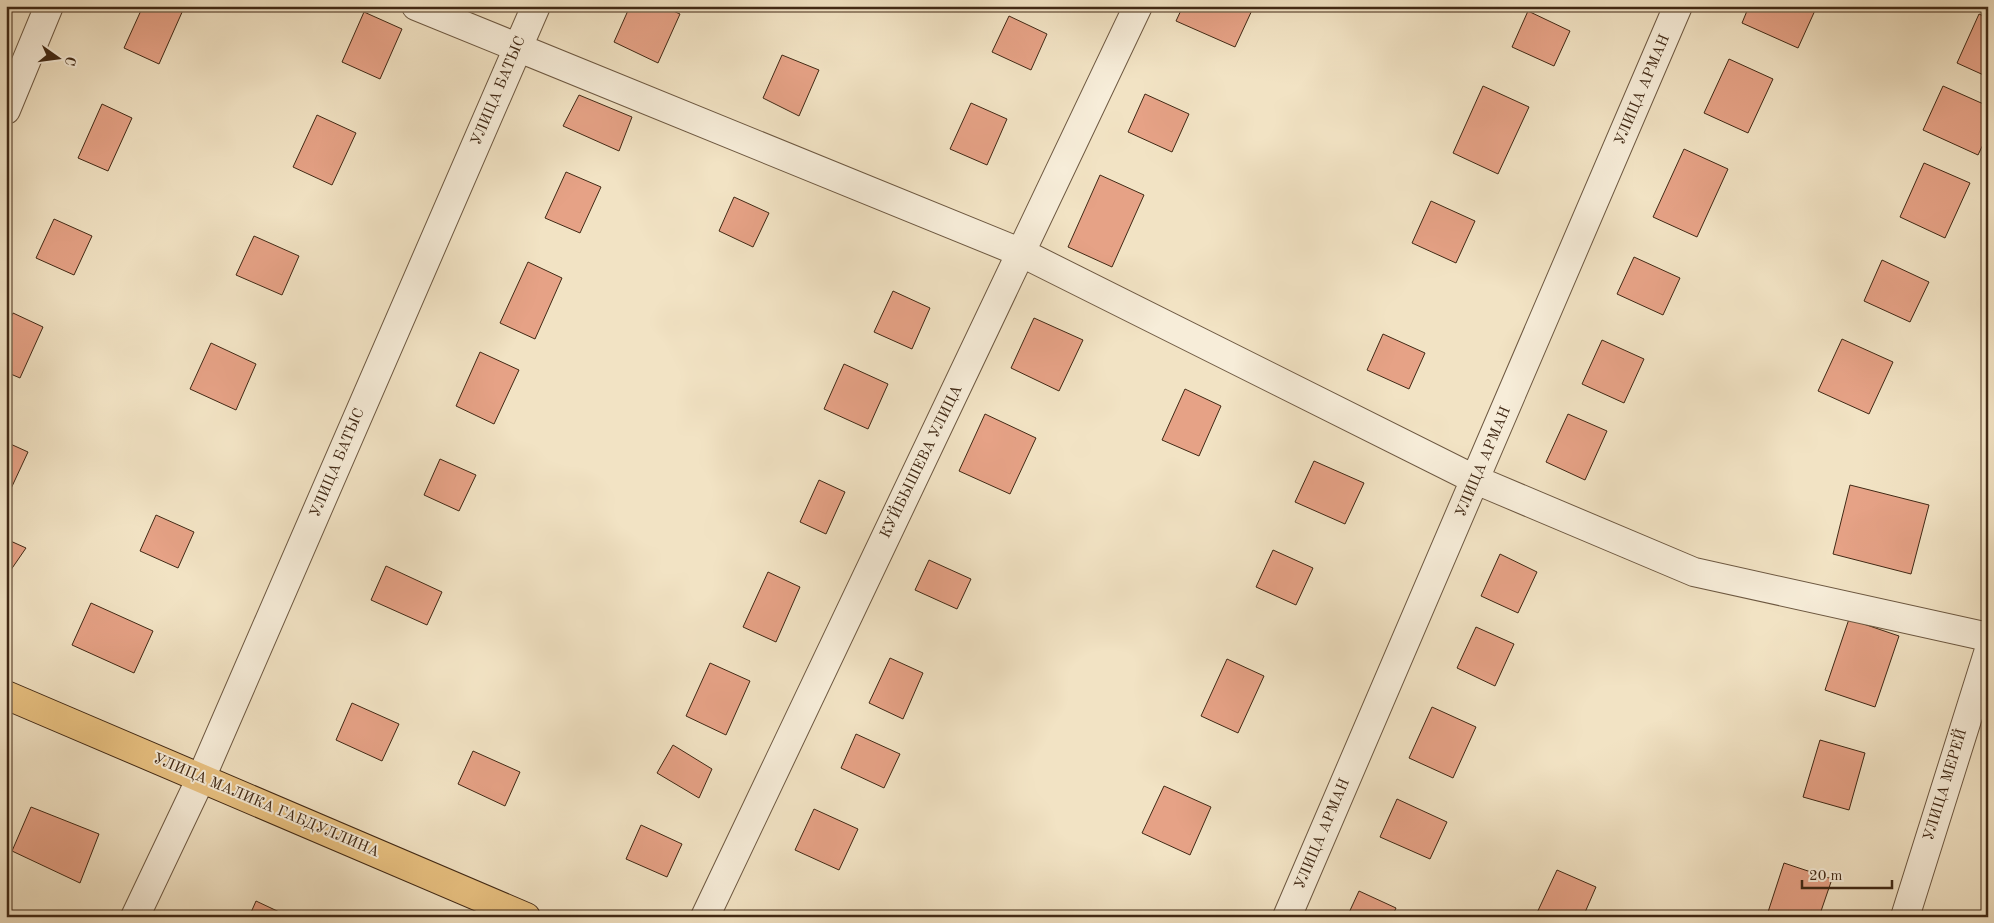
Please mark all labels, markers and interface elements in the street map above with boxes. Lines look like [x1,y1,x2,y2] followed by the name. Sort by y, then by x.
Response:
[32,32,82,82] north arrow
[1613,32,1673,148] street label: УЛИЦА АРМАН
[469,34,529,148] street label: УЛИЦА БАТЫС
[62,55,78,67] text: С
[875,381,966,541] street label: КУЙБЫШЕВА УЛИЦА
[1454,404,1514,520] street label: УЛИЦА АРМАН
[308,406,368,520] street label: УЛИЦА БАТЫС
[1918,726,1970,843] street label: УЛИЦА МЕРЕЙ
[151,751,382,861] street label: УЛИЦА МАЛИКА ГАБДУЛЛИНА
[1293,776,1353,892] street label: УЛИЦА АРМАН
[1802,858,1892,890] scale bar
[1809,869,1843,884] text: 20 m

